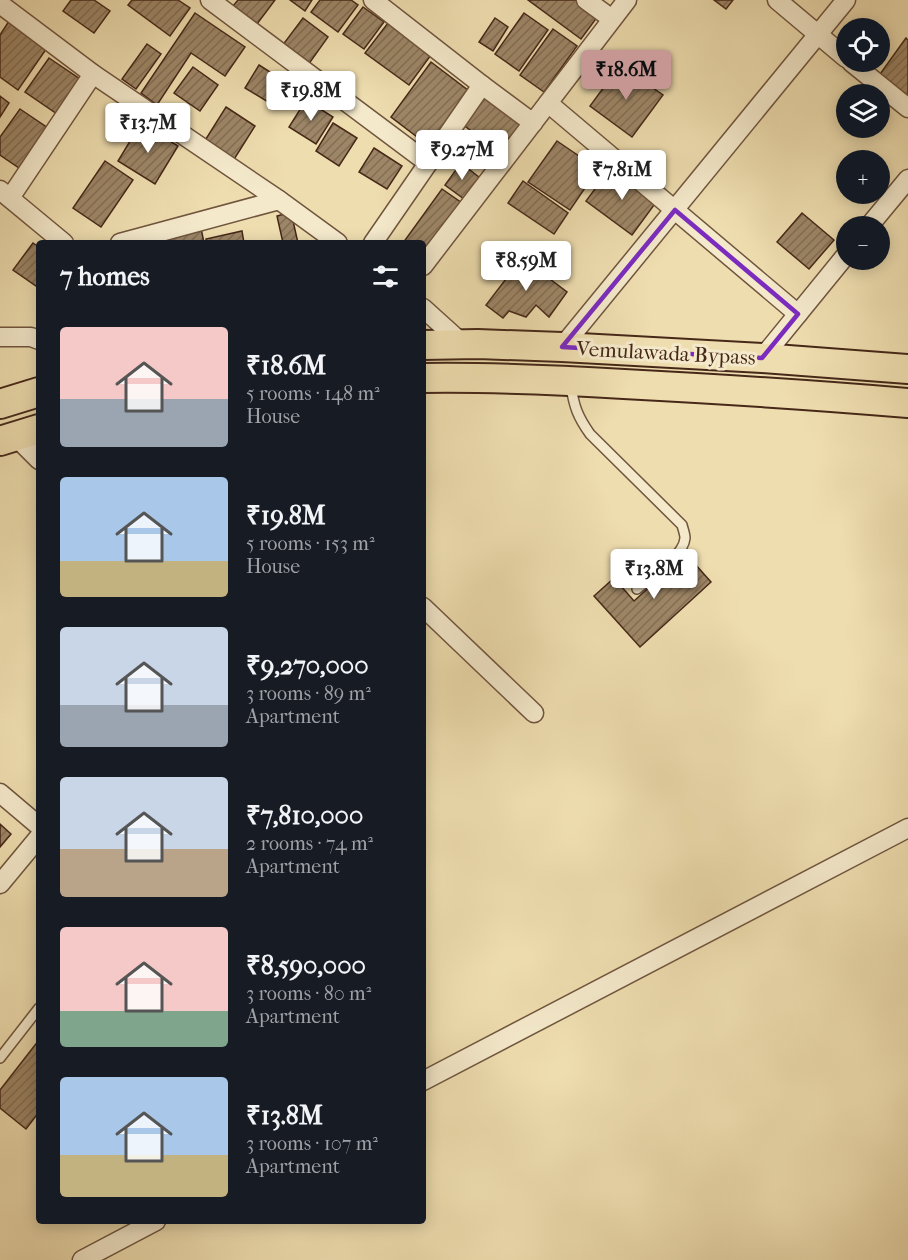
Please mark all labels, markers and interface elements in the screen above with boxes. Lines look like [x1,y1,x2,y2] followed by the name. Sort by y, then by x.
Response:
[836,18,890,270] map controls
[836,18,890,72] button: locate
[577,50,675,101] pin: ₹18.6M
[595,58,657,81] text: ₹18.6M
[262,71,360,122] pin: ₹19.8M
[280,79,342,102] text: ₹19.8M
[836,84,890,138] button: layers
[99,103,197,154] pin: ₹13.7M
[119,111,177,134] text: ₹13.7M
[413,130,511,181] pin: ₹9.27M
[430,138,494,161] text: ₹9.27M
[573,150,671,201] pin: ₹7.81M
[836,150,890,204] button: +
[592,158,652,181] text: ₹7.81M
[836,216,890,270] button: −
[477,241,575,292] pin: ₹8.59M
[495,249,557,272] text: ₹8.59M
[369,260,402,293] icon: filters
[60,261,150,292] text: 7 homes
[575,336,756,370] street label: Vemulawada Bypass
[246,350,326,381] text: ₹18.6M
[108,351,180,423] icon: home
[246,382,380,405] text: 5 rooms · 148 m²
[246,405,300,428] text: House
[246,500,326,531] text: ₹19.8M
[108,501,180,573] icon: home
[246,532,375,555] text: 5 rooms · 153 m²
[605,549,703,600] pin: ₹13.8M
[246,555,300,578] text: House
[625,557,683,580] text: ₹13.8M
[246,650,368,681] text: ₹9,270,000
[108,651,180,723] icon: home
[246,682,371,705] text: 3 rooms · 89 m²
[246,705,340,728] text: Apartment
[246,800,363,831] text: ₹7,810,000
[108,801,180,873] icon: home
[246,832,373,855] text: 2 rooms · 74 m²
[246,855,340,878] text: Apartment
[246,950,366,981] text: ₹8,590,000
[108,951,180,1023] icon: home
[246,982,371,1005] text: 3 rooms · 80 m²
[246,1005,340,1028] text: Apartment
[246,1100,323,1131] text: ₹13.8M
[108,1101,180,1173] icon: home
[246,1132,378,1155] text: 3 rooms · 107 m²
[246,1155,340,1178] text: Apartment

